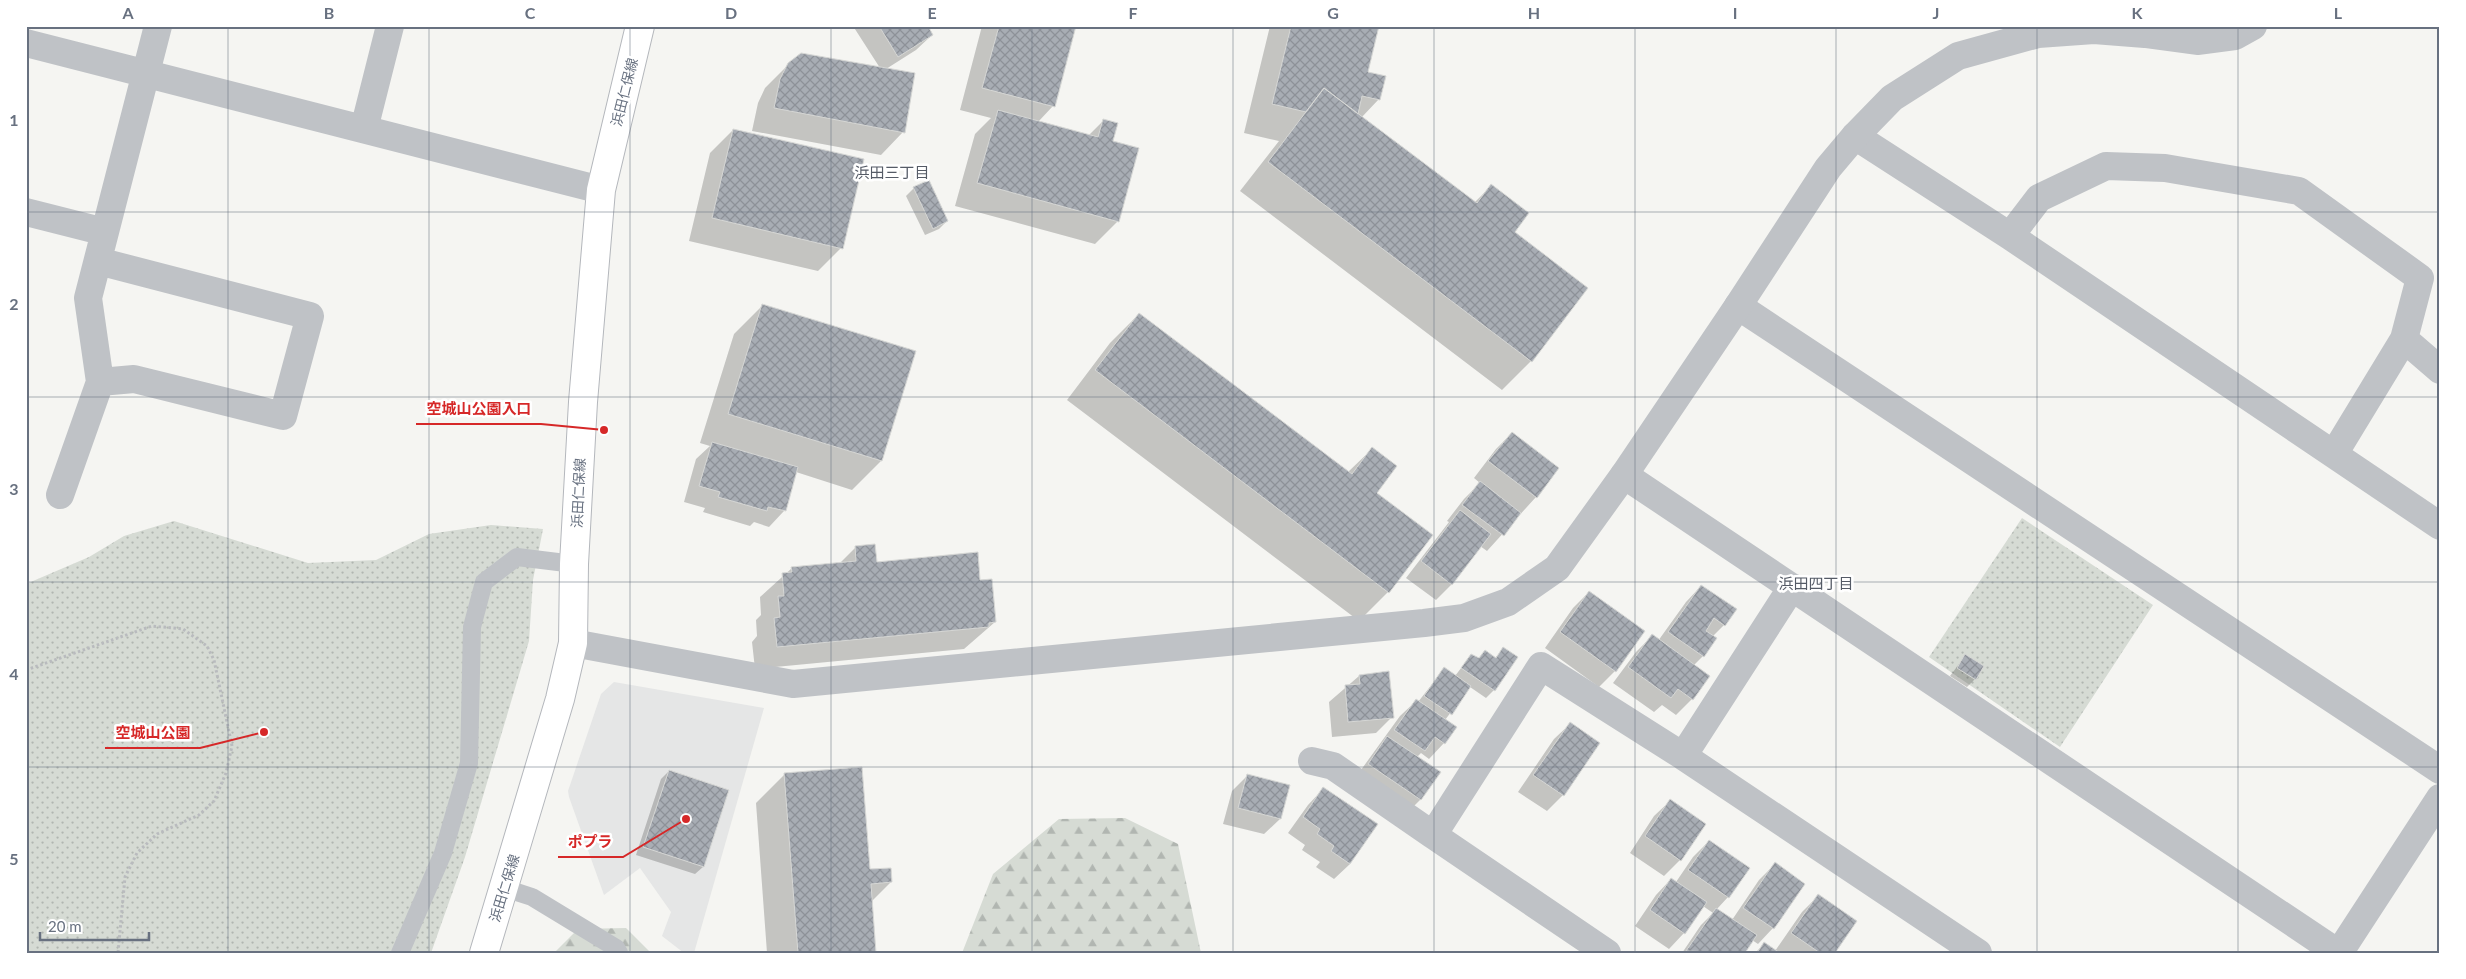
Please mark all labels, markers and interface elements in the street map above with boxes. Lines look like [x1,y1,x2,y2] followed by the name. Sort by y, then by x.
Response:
[121,3,134,22] text: A
[324,3,334,22] text: B
[525,3,536,22] text: C
[725,3,737,22] text: D
[927,3,937,22] text: E
[1128,3,1138,22] text: F
[1327,3,1339,22] text: G
[1528,3,1540,22] text: H
[1733,3,1737,22] text: I
[1933,3,1939,22] text: J
[2132,3,2144,22] text: K
[2334,3,2343,22] text: L
[607,56,641,128] street label: 浜田仁保線
[9,110,19,129] text: 1
[854,163,930,181] district label: 浜田三丁目
[9,294,19,313] text: 2
[416,394,541,424] callout: 空城山公園入口
[426,399,532,417] text: 空城山公園入口
[568,458,588,528] street label: 浜田仁保線
[9,479,19,498] text: 3
[1778,574,1854,592] district label: 浜田四丁目
[9,664,19,683] text: 4
[105,718,200,748] callout: 空城山公園
[115,723,191,741] text: 空城山公園
[558,827,623,857] callout: ポプラ
[567,832,613,850] text: ポプラ
[9,849,19,868] text: 5
[486,852,522,924] street label: 浜田仁保線
[40,909,149,941] scale bar
[48,917,82,935] text: 20 m

